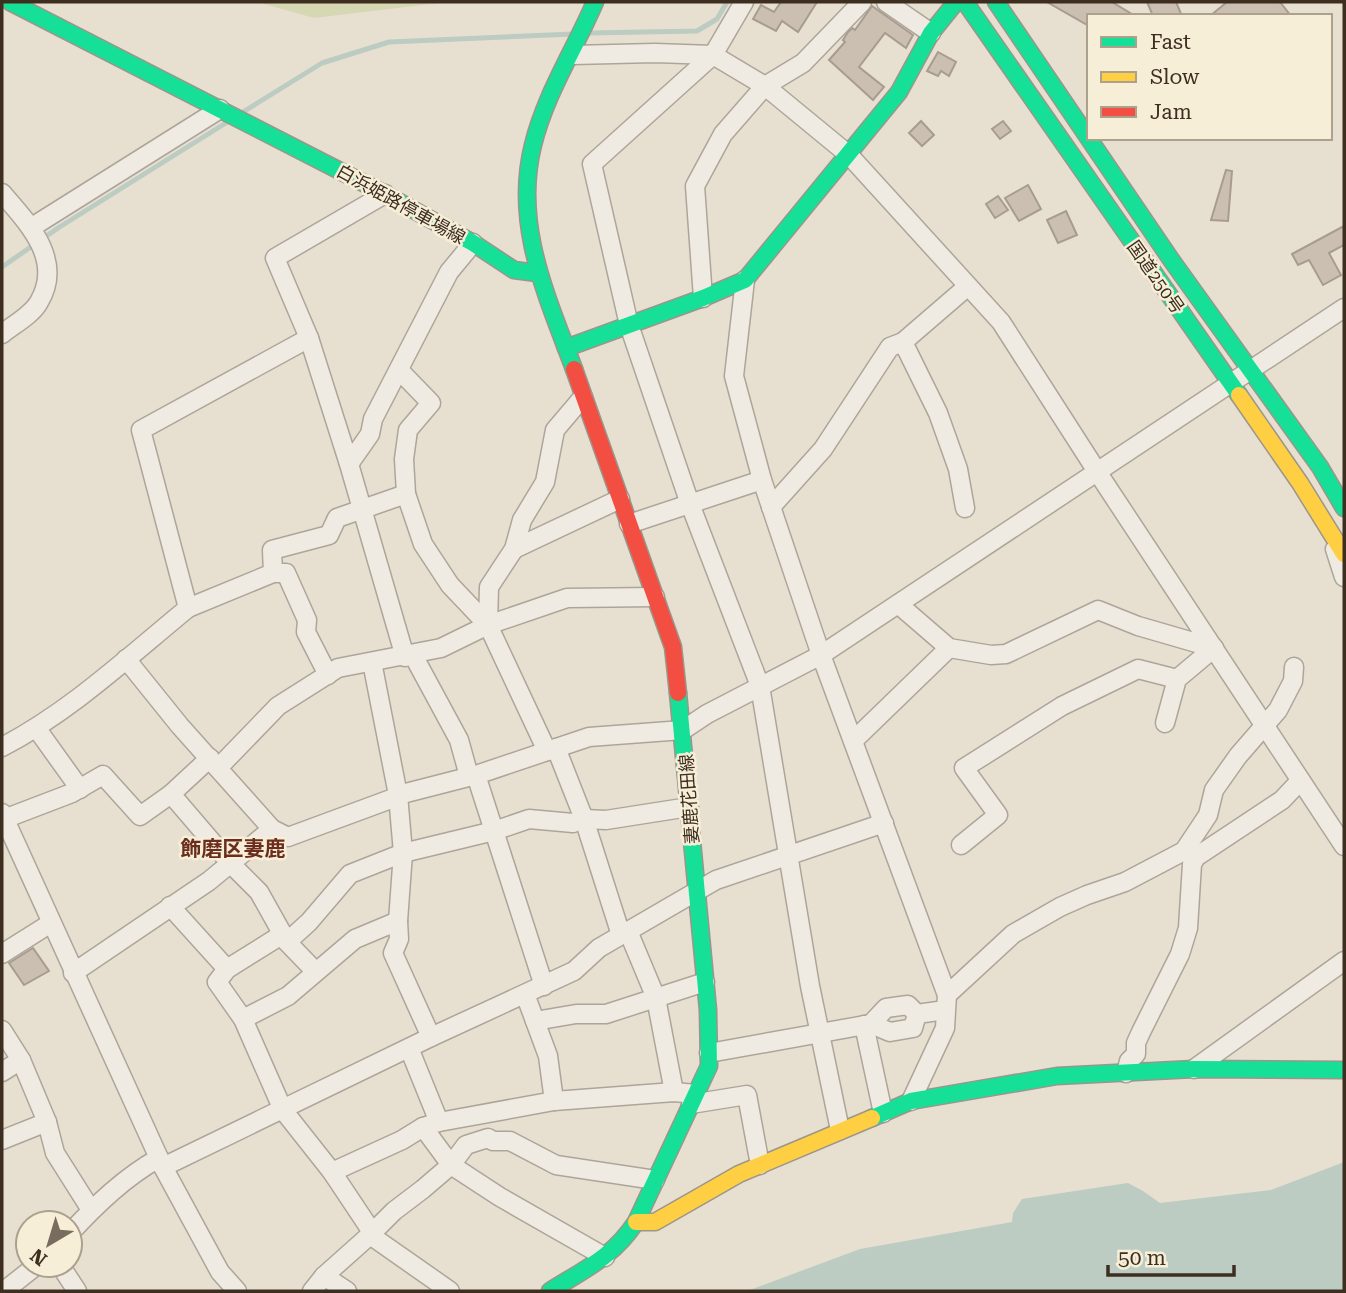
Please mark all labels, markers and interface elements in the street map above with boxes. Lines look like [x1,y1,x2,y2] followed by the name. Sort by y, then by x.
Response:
[1087,14,1332,140] legend
[1150,30,1191,54] text: Fast
[1150,65,1200,89] text: Slow
[1150,100,1192,124] text: Jam
[333,160,469,248] street label: 白浜姫路停車場線
[1123,236,1189,318] street label: 国道250号
[675,753,703,845] street label: 妻鹿花田線
[181,837,286,861] district label: 飾磨区妻鹿
[14,1209,84,1279] north arrow
[1108,1234,1234,1278] scale bar
[26,1243,52,1271] text: N
[1118,1246,1166,1270] text: 50 m

